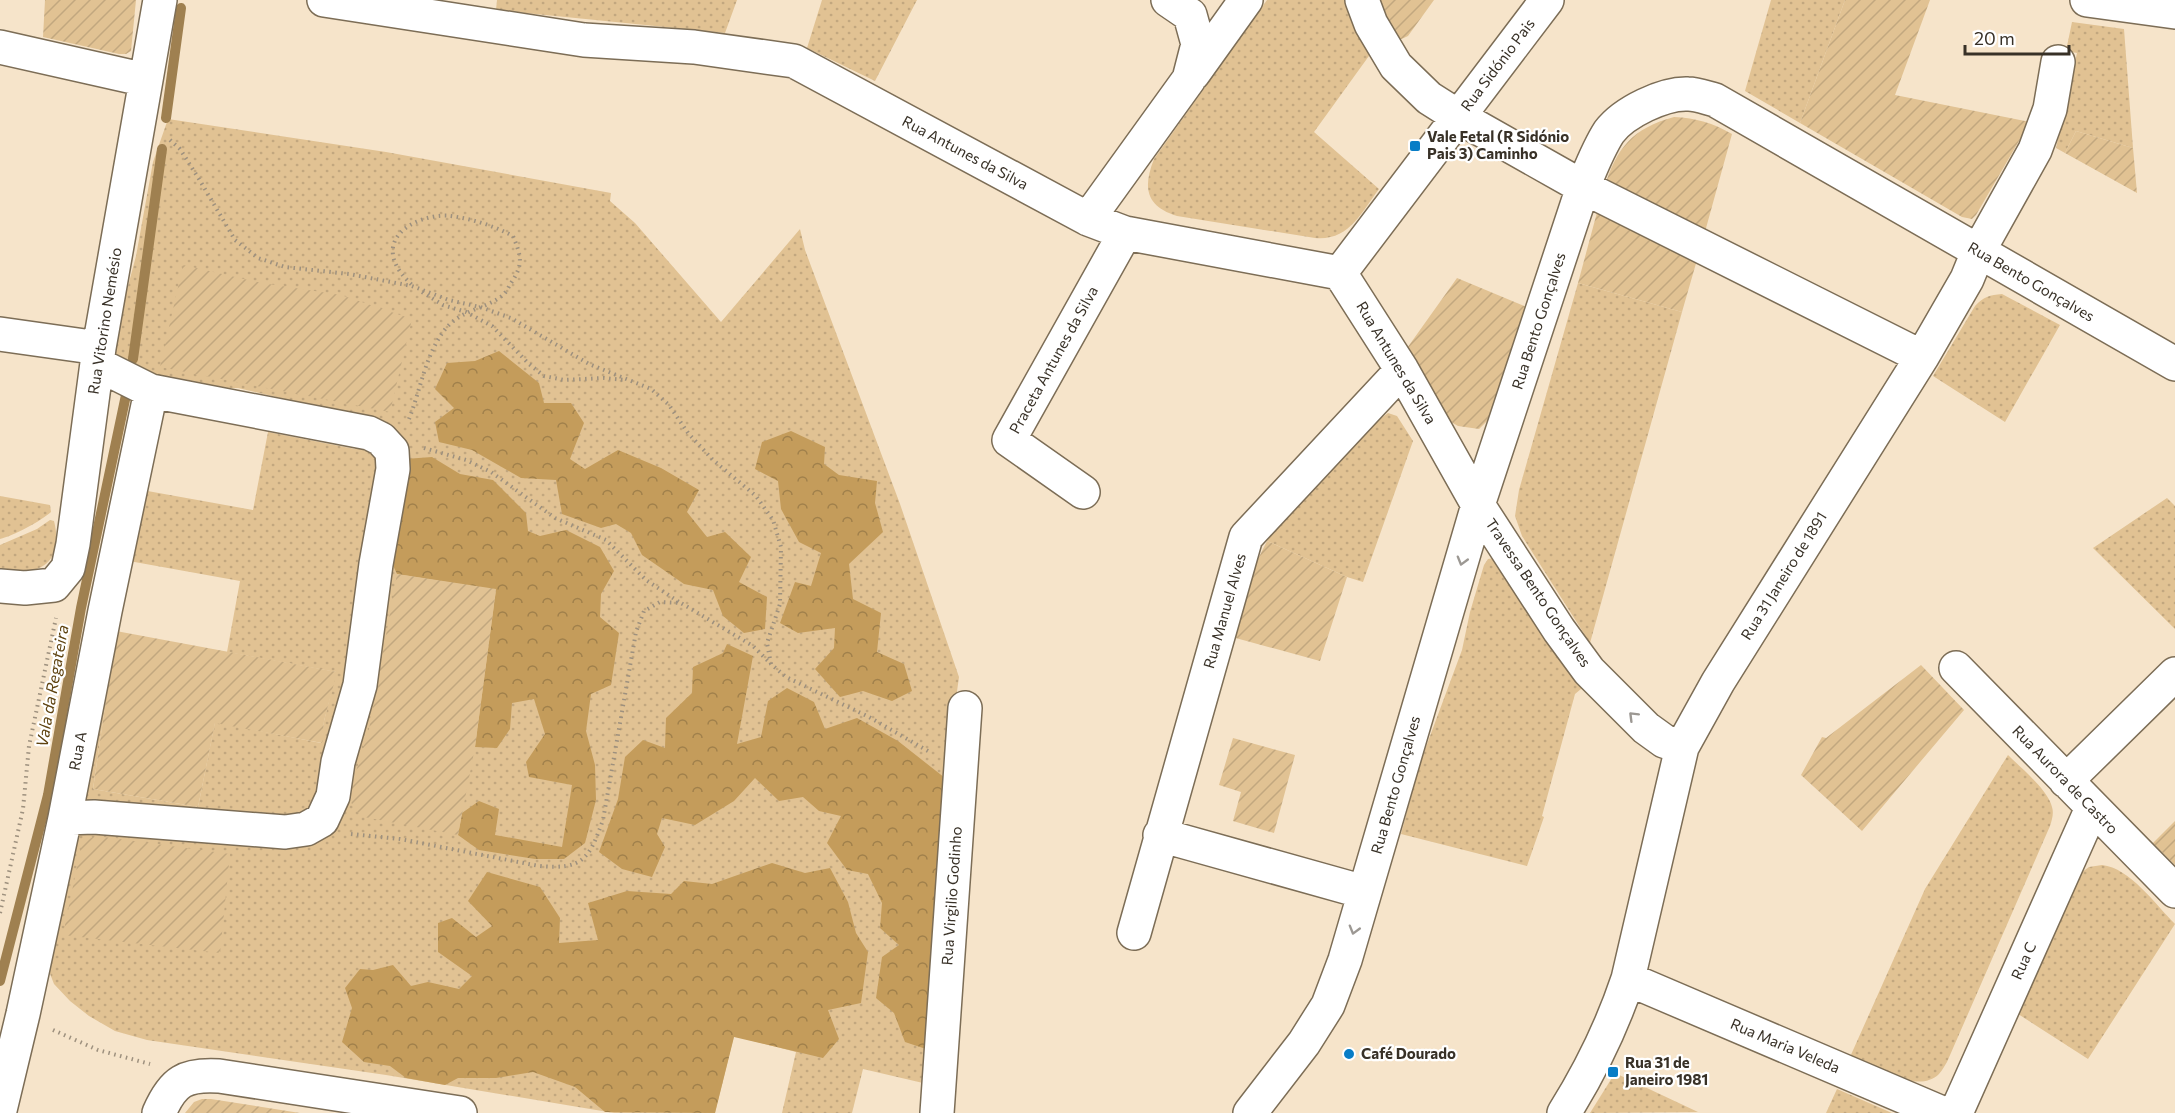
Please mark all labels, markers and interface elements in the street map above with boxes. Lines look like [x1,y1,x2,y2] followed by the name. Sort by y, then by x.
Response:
[1456,14,1538,114] street label: Rua Sidónio Pais
[1965,18,2068,56] scale bar
[1974,27,2015,49] text: 20 m
[899,111,1031,193] street label: Rua Antunes da Silva
[1427,127,1569,162] place label: Vale Fetal (R Sidónio Pais 3) Caminho
[1408,139,1422,153] marker: Vale Fetal (R Sidónio Pais 3) Caminho
[1965,238,2098,325] street label: Rua Bento Gonçalves
[84,246,125,396] street label: Rua Vitorino Nemésio
[1507,250,1569,391] street label: Rua Bento Gonçalves
[1005,283,1101,437] street label: Praceta Antunes da Silva
[1353,298,1441,427] street label: Rua Antunes da Silva
[1736,508,1830,643] street label: Rua 31 Janeiro de 1891
[1482,515,1595,670] street label: Travessa Bento Gonçalves
[1199,551,1249,670] street label: Rua Manuel Alves
[1457,555,1469,566] one-way arrow
[31,623,72,749] water label: Vala da Regateira
[1630,712,1641,723] one-way arrow
[1367,713,1423,856] street label: Rua Bento Gonçalves
[2009,721,2122,837] street label: Rua Aurora de Castro
[64,730,90,772] street label: Rua A
[937,826,965,966] street label: Rua Virgilio Godinho
[1349,924,1361,935] one-way arrow
[2007,939,2039,982] street label: Rua C
[1728,1014,1843,1076] street label: Rua Maria Veleda
[1361,1044,1456,1062] place label: Café Dourado
[1342,1047,1356,1061] marker: Café Dourado
[1625,1053,1708,1088] place label: Rua 31 de Janeiro 1981
[1606,1065,1620,1079] marker: Rua 31 de Janeiro 1981

